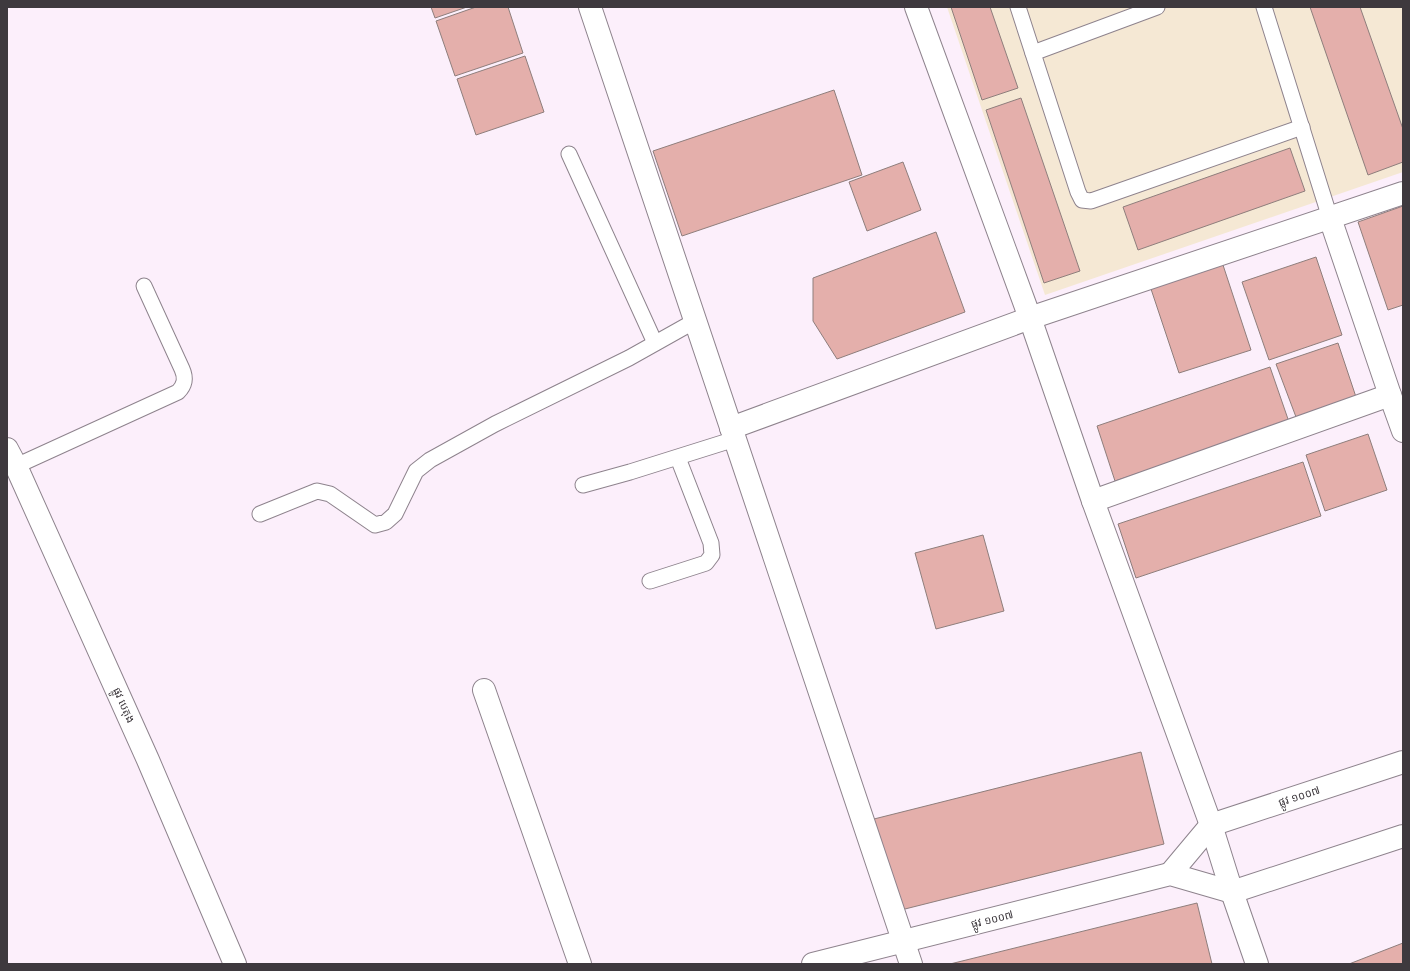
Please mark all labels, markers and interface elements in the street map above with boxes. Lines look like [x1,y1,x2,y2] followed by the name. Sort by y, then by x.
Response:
[107,685,139,726] street label: ផ្លូវ បេតុង
[1276,782,1323,812] street label: ផ្លូវ ១០០៧
[969,906,1015,934] street label: ផ្លូវ ១០០៧

